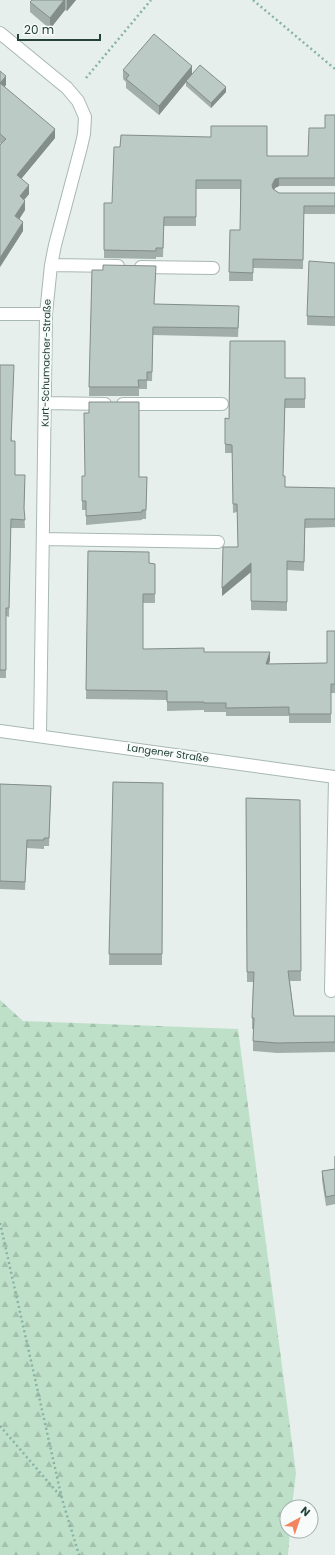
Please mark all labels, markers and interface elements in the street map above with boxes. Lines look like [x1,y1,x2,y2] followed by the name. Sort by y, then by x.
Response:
[18,16,100,42] scale bar
[24,21,54,38] text: 20 m
[37,299,55,427] street label: Kurt-Schumacher-Straße
[126,740,210,766] street label: Langener Straße
[279,1499,319,1539] north arrow
[297,1503,314,1520] text: N

